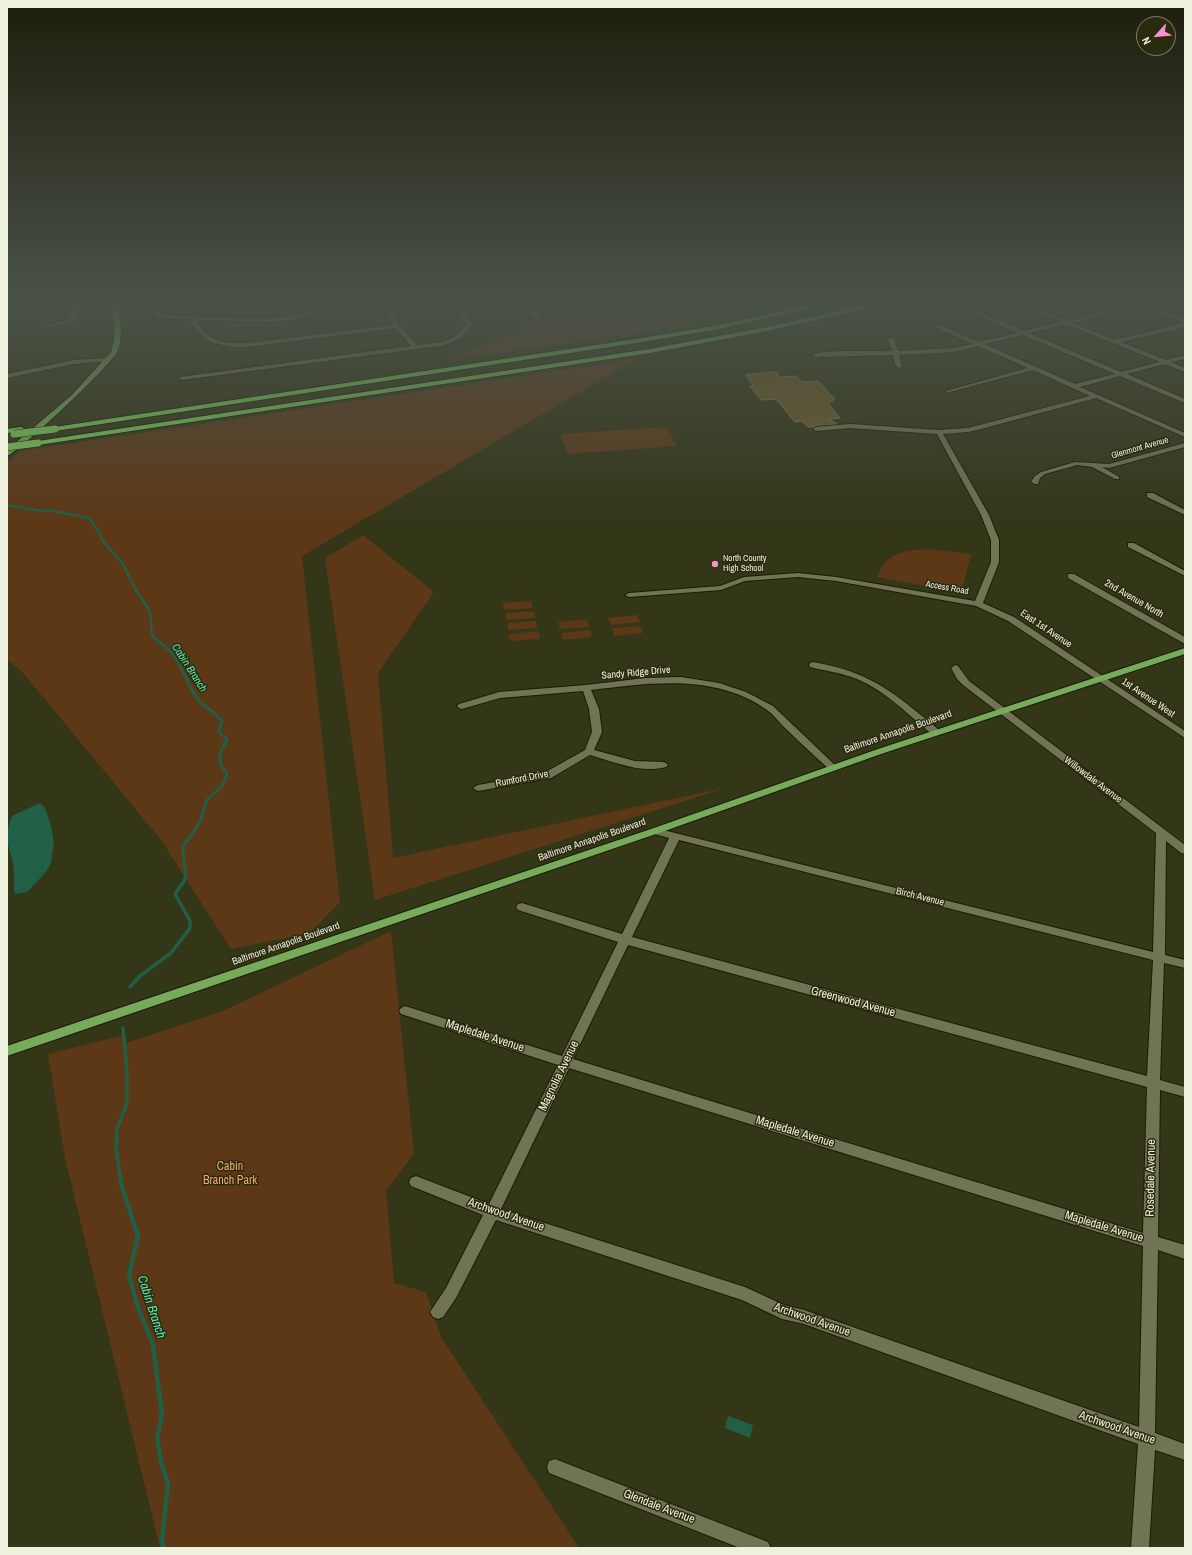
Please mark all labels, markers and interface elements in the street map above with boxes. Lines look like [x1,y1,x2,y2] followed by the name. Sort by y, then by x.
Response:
[1136,16,1176,56] north arrow
[1138,35,1154,47] text: N
[1110,435,1170,461] street label: Glenmont Avenue
[723,554,766,575] place label: North County High School
[710,559,720,569] marker: North County High School
[1102,577,1166,621] street label: 2nd Avenue North
[925,579,969,597] street label: Access Road
[1018,607,1074,651] street label: East 1st Avenue
[168,641,210,695] water label: Cabin Branch
[601,664,671,682] street label: Sandy Ridge Drive
[1119,676,1177,720] street label: 1st Avenue West
[843,708,953,756] street label: Baltimore Annapolis Boulevard
[1062,754,1124,806] street label: Willowdale Avenue
[495,768,549,790] street label: Rumford Drive
[537,816,647,864] street label: Baltimore Annapolis Boulevard
[895,885,945,909] street label: Birch Avenue
[231,920,341,968] street label: Baltimore Annapolis Boulevard
[809,984,897,1020] street label: Greenwood Avenue
[444,1017,526,1055] street label: Mapledale Avenue
[536,1039,582,1113] street label: Magnolia Avenue
[754,1113,836,1151] street label: Mapledale Avenue
[1143,1139,1159,1217] street label: Rosedale Avenue
[203,1160,257,1188] park label: Cabin Branch Park
[466,1195,546,1235] street label: Archwood Avenue
[1063,1208,1145,1246] street label: Mapledale Avenue
[134,1274,168,1340] water label: Cabin Branch
[772,1300,852,1340] street label: Archwood Avenue
[1077,1408,1157,1448] street label: Archwood Avenue
[621,1487,697,1527] street label: Glendale Avenue

